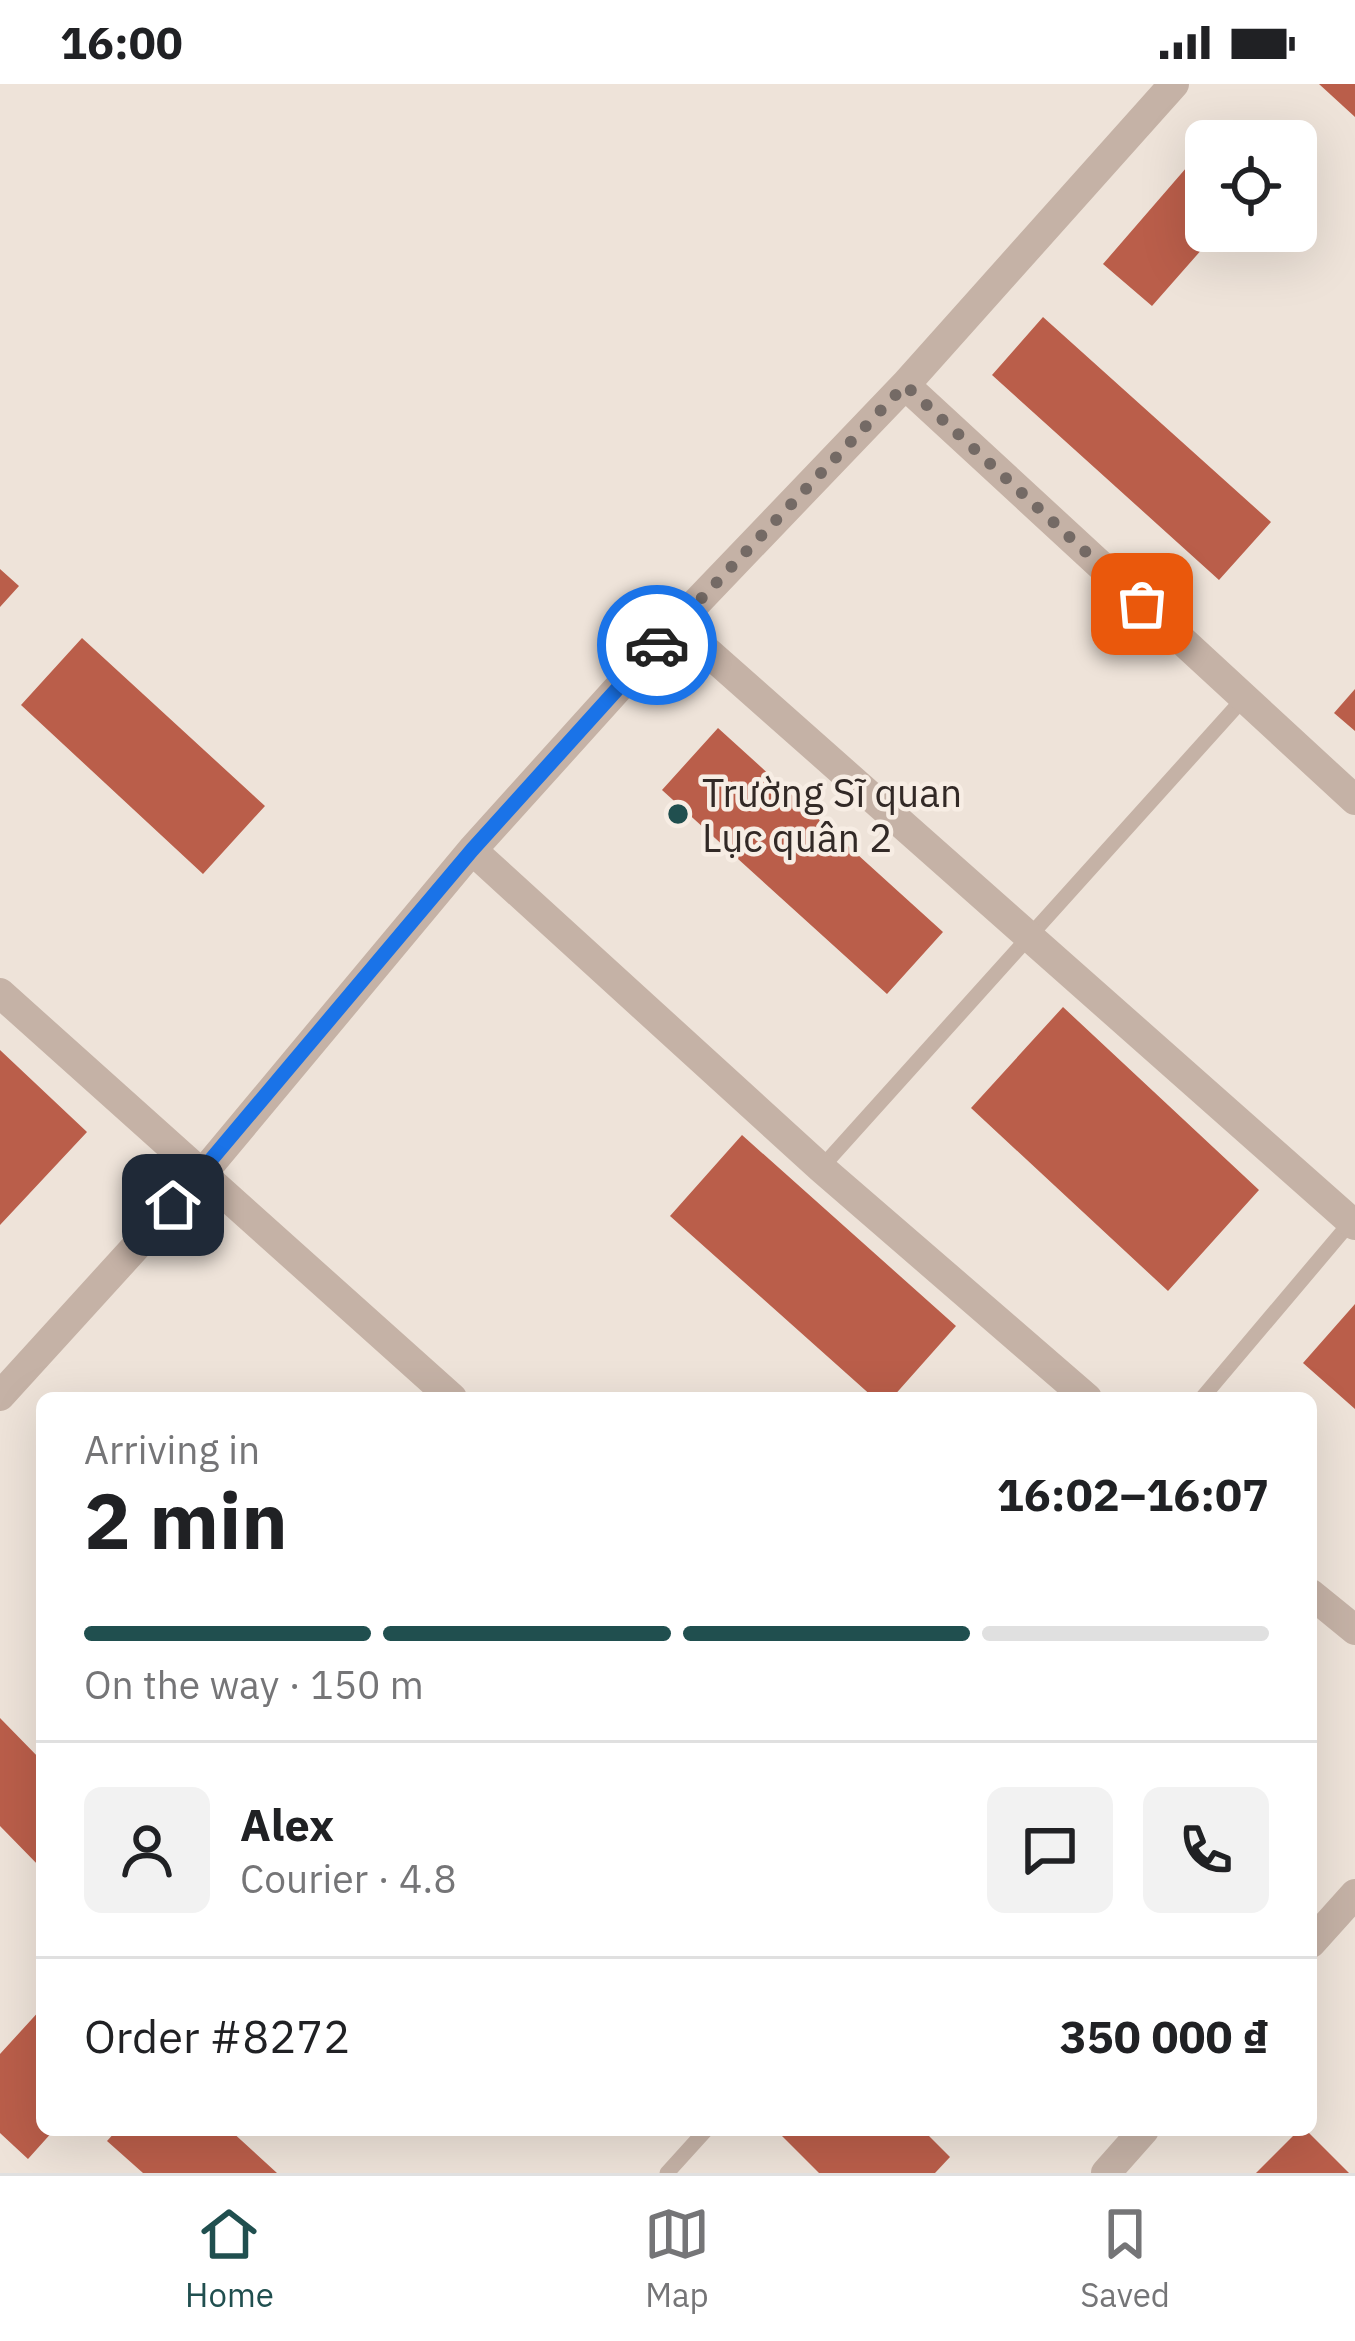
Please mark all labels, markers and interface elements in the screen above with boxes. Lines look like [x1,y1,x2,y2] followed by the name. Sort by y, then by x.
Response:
[60,13,183,71] text: 16:00
[1185,120,1317,252] map controls
[1185,120,1317,252] button: locate
[1091,553,1193,655] pin
[1109,571,1175,637] icon: bag
[597,585,717,705] courier
[624,612,690,678] icon: car
[702,767,962,863] place label: Trường Sĩ quan Lục quân 2
[665,801,691,827] marker: Trường Sĩ quan Lục quân 2
[122,1154,224,1256] pin
[140,1172,206,1238] icon: home
[84,1424,260,1475] text: Arriving in
[997,1465,1269,1523] text: 16:02–16:07
[84,1469,288,1570] text: 2 min
[84,1659,424,1710] text: On the way · 150 m
[84,1787,210,1913] button: person
[987,1787,1113,1913] button: chat
[1143,1787,1269,1913] button: phone
[240,1795,334,1853] text: Alex
[240,1853,457,1904] text: Courier · 4.8
[84,2007,350,2065] text: Order #8272
[1060,2007,1269,2065] text: 350 000 ₫
[185,2201,274,2316] tab: Home
[644,2201,710,2316] tab: Map
[1080,2201,1170,2316] tab: Saved

